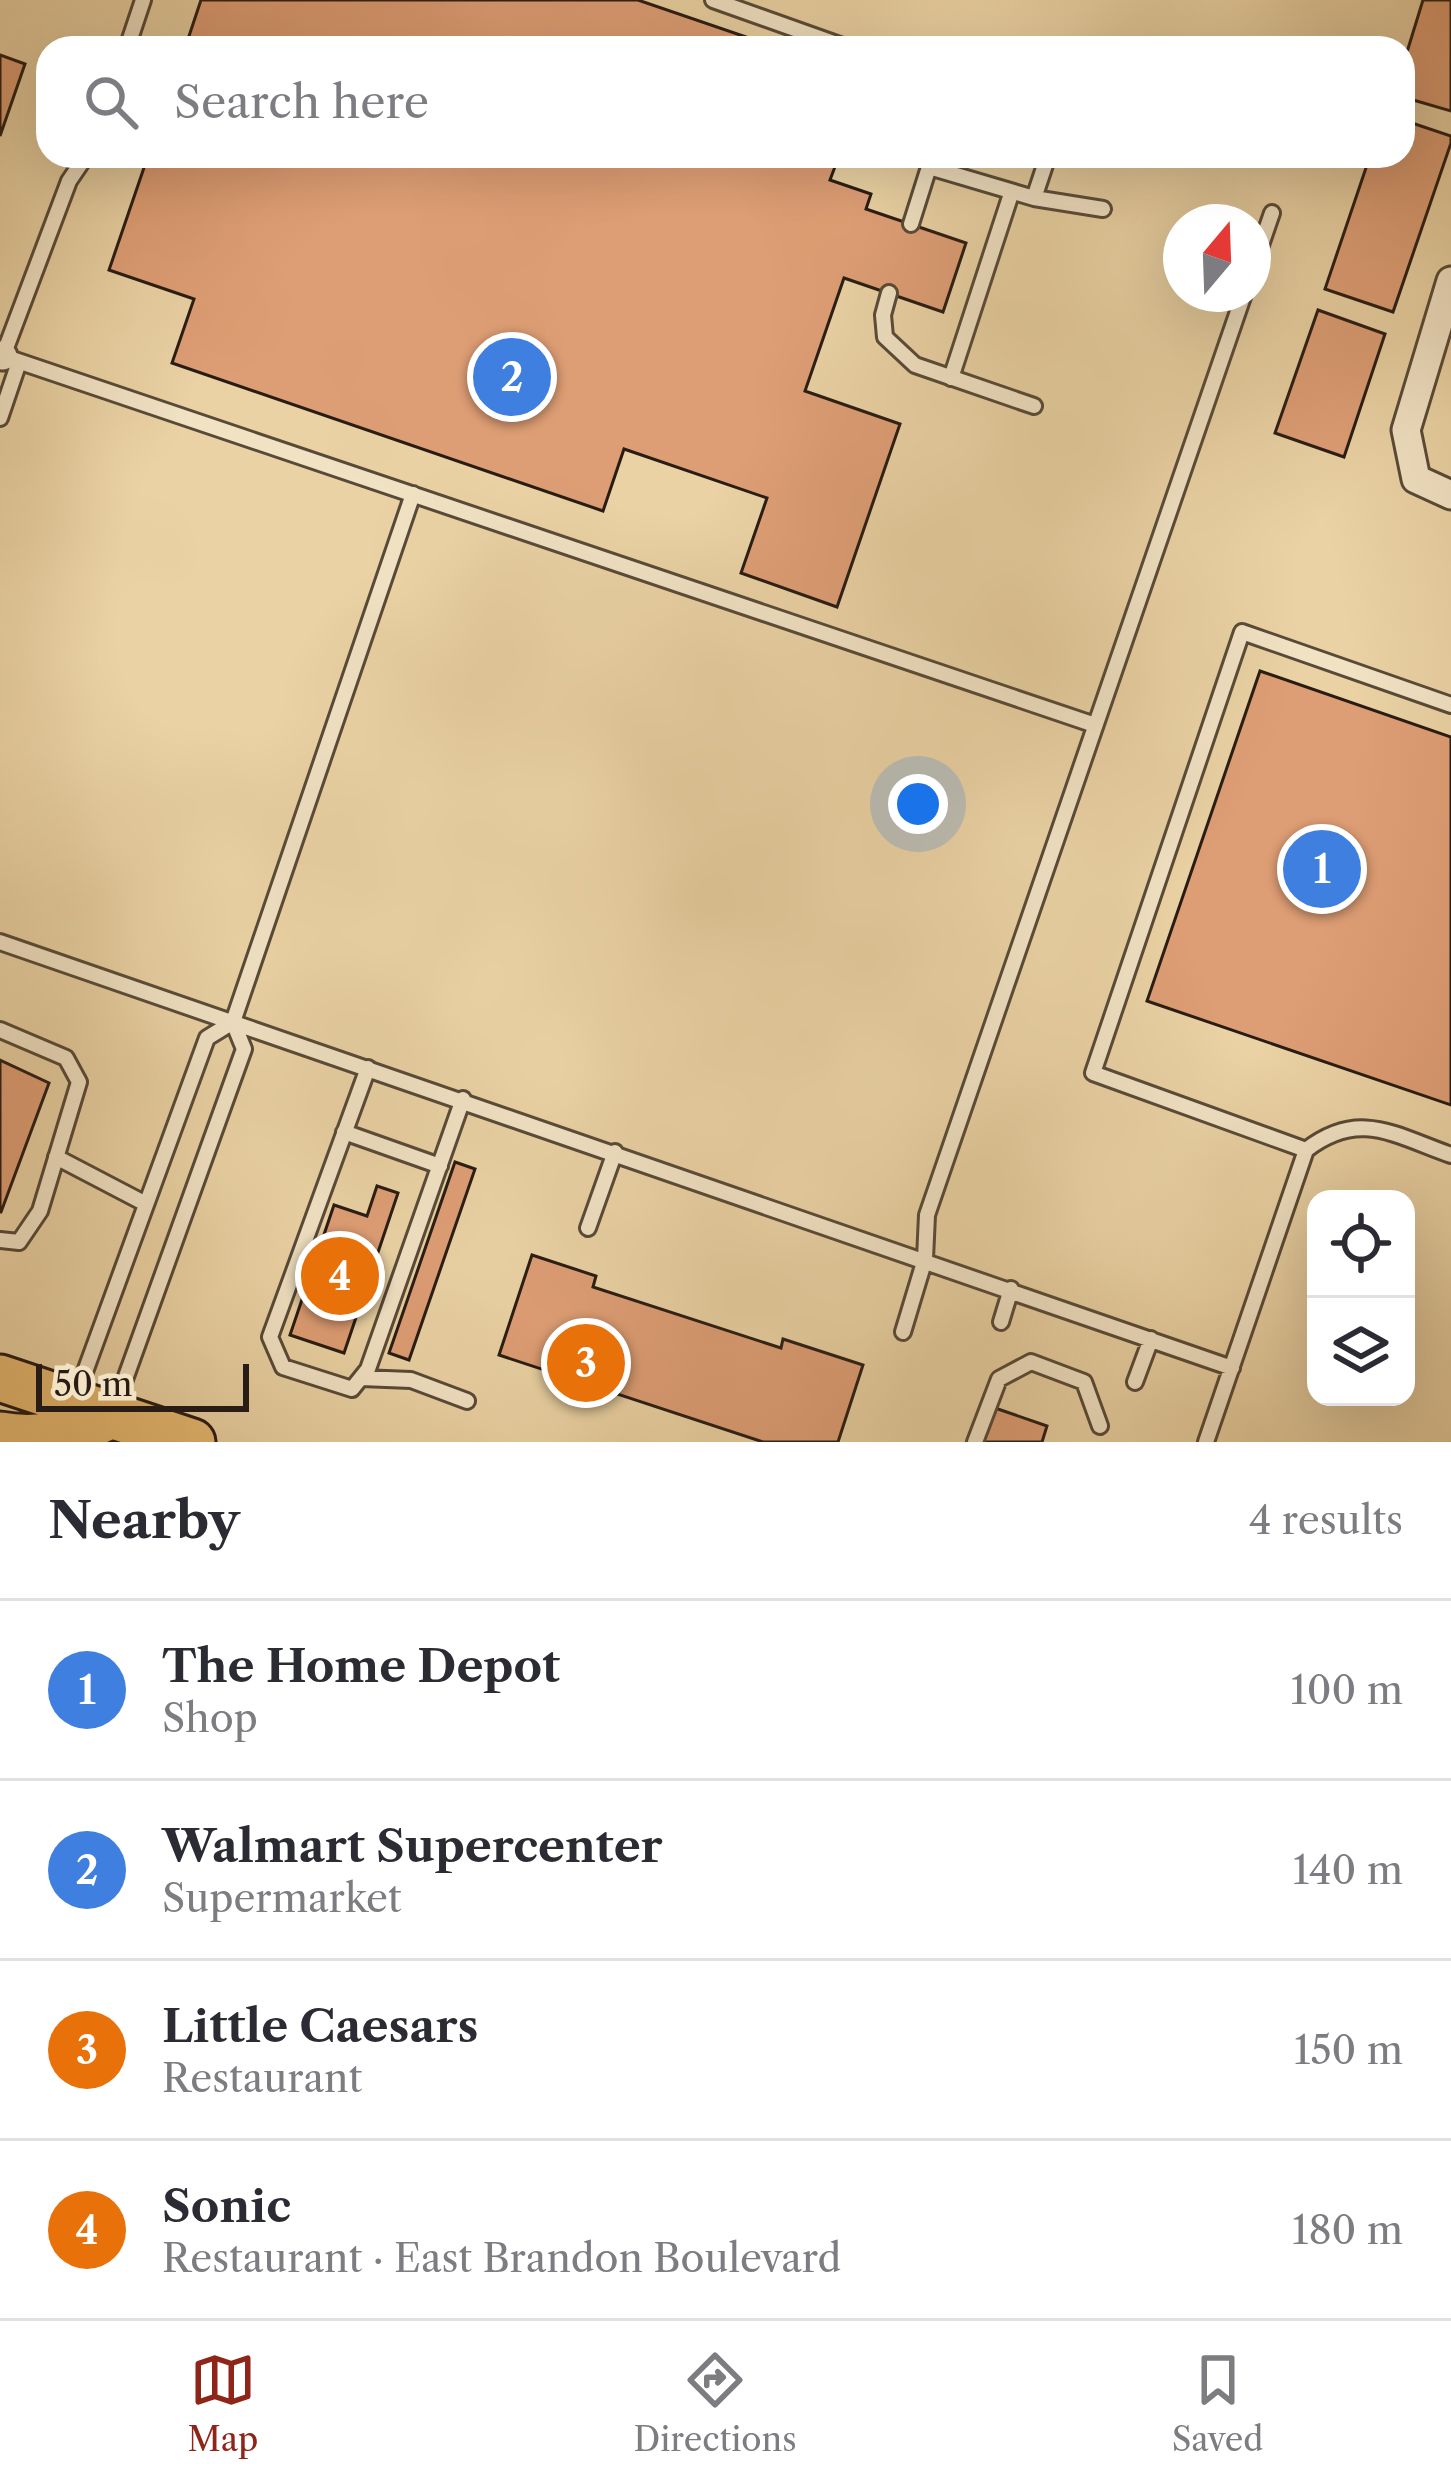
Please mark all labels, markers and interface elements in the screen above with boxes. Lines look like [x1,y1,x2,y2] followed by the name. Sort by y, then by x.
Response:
[36,36,1415,168] search box
[78,69,144,135] icon: search
[174,74,429,130] text: Search here
[1163,204,1271,312] north arrow
[473,332,551,422] pin: 2
[888,774,948,834] your location
[1283,824,1361,914] pin: 1
[1307,1190,1415,1406] map controls
[1307,1190,1415,1298] button: locate
[301,1231,379,1321] pin: 4
[1307,1298,1415,1406] button: layers
[547,1318,625,1408] pin: 3
[36,1358,249,1411] scale bar
[54,1364,132,1405] text: 50 m
[48,1489,240,1551] text: Nearby
[1249,1496,1403,1544] text: 4 results
[162,1638,560,1694] text: The Home Depot
[78,1666,96,1714] text: 1
[1290,1666,1403,1714] text: 100 m
[162,1694,258,1742] text: Shop
[162,1818,663,1874] text: Walmart Supercenter
[75,1846,99,1894] text: 2
[1293,1846,1403,1894] text: 140 m
[162,1874,402,1922] text: Supermarket
[162,1998,478,2054] text: Little Caesars
[76,2026,98,2074] text: 3
[1294,2026,1403,2074] text: 150 m
[162,2054,362,2102] text: Restaurant
[162,2178,291,2234] text: Sonic
[75,2206,99,2254] text: 4
[1292,2206,1403,2254] text: 180 m
[162,2234,841,2282] text: Restaurant · East Brandon Boulevard
[188,2347,258,2460] tab: Map
[634,2347,797,2460] tab: Directions
[1172,2347,1263,2460] tab: Saved

